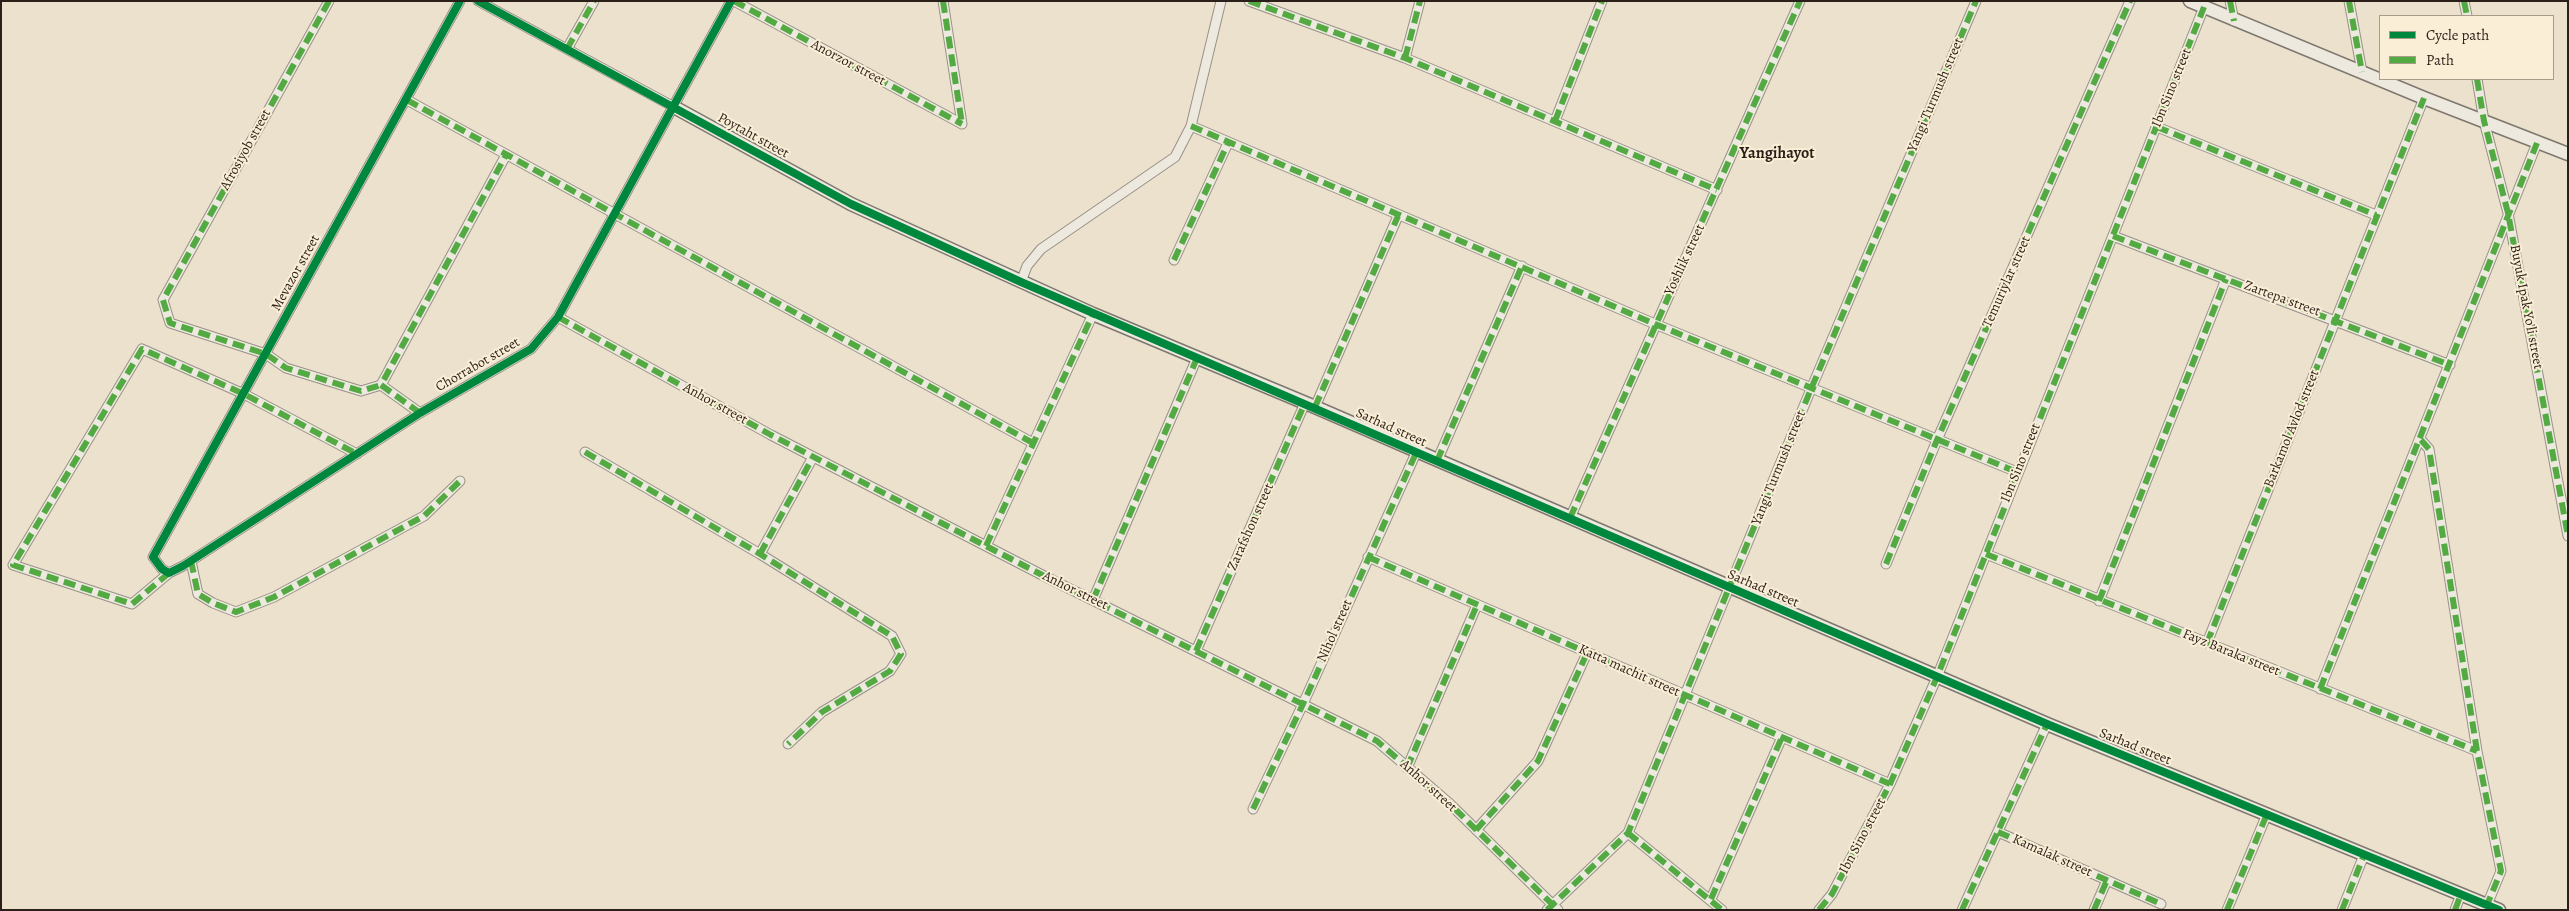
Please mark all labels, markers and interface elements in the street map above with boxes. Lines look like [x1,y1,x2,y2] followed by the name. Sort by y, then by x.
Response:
[2379,15,2554,80] legend
[2426,25,2489,45] text: Cycle path
[1904,35,1968,155] street label: Yangi Turmush street
[808,36,888,90] street label: Anorzor street
[2148,46,2196,130] street label: Ibn Sino street
[2426,50,2454,70] text: Path
[217,107,275,193] street label: Afrosiyob street
[715,110,791,162] street label: Poytaht street
[1740,144,1814,164] district label: Yangihayot
[1661,222,1709,298] street label: Yoshlik street
[268,232,324,314] street label: Mevazor street
[1979,234,2035,330] street label: Temuriylar street
[2506,243,2546,371] street label: Buyuk Ipak Yo'li street
[2242,277,2322,321] street label: Zartepa street
[433,334,523,396] street label: Chorrabot street
[2261,368,2323,490] street label: Barkamol Avlod street
[680,379,750,429] street label: Anhor street
[1353,405,1429,451] street label: Sarhad street
[1748,408,1810,528] street label: Yangi Turmush street
[1997,421,2045,505] street label: Ibn Sino street
[1224,481,1278,573] street label: Zarafshon street
[1725,566,1801,612] street label: Sarhad street
[1040,568,1110,614] street label: Anhor street
[1314,597,1356,665] street label: Nihol street
[2180,626,2282,680] street label: Fayz Baraka street
[1576,641,1682,701] street label: Katta machit street
[2097,725,2173,769] street label: Sarhad street
[1396,756,1460,816] street label: Anhor street
[1836,795,1890,877] street label: Ibn Sino street
[2009,831,2095,881] street label: Kamalak street

